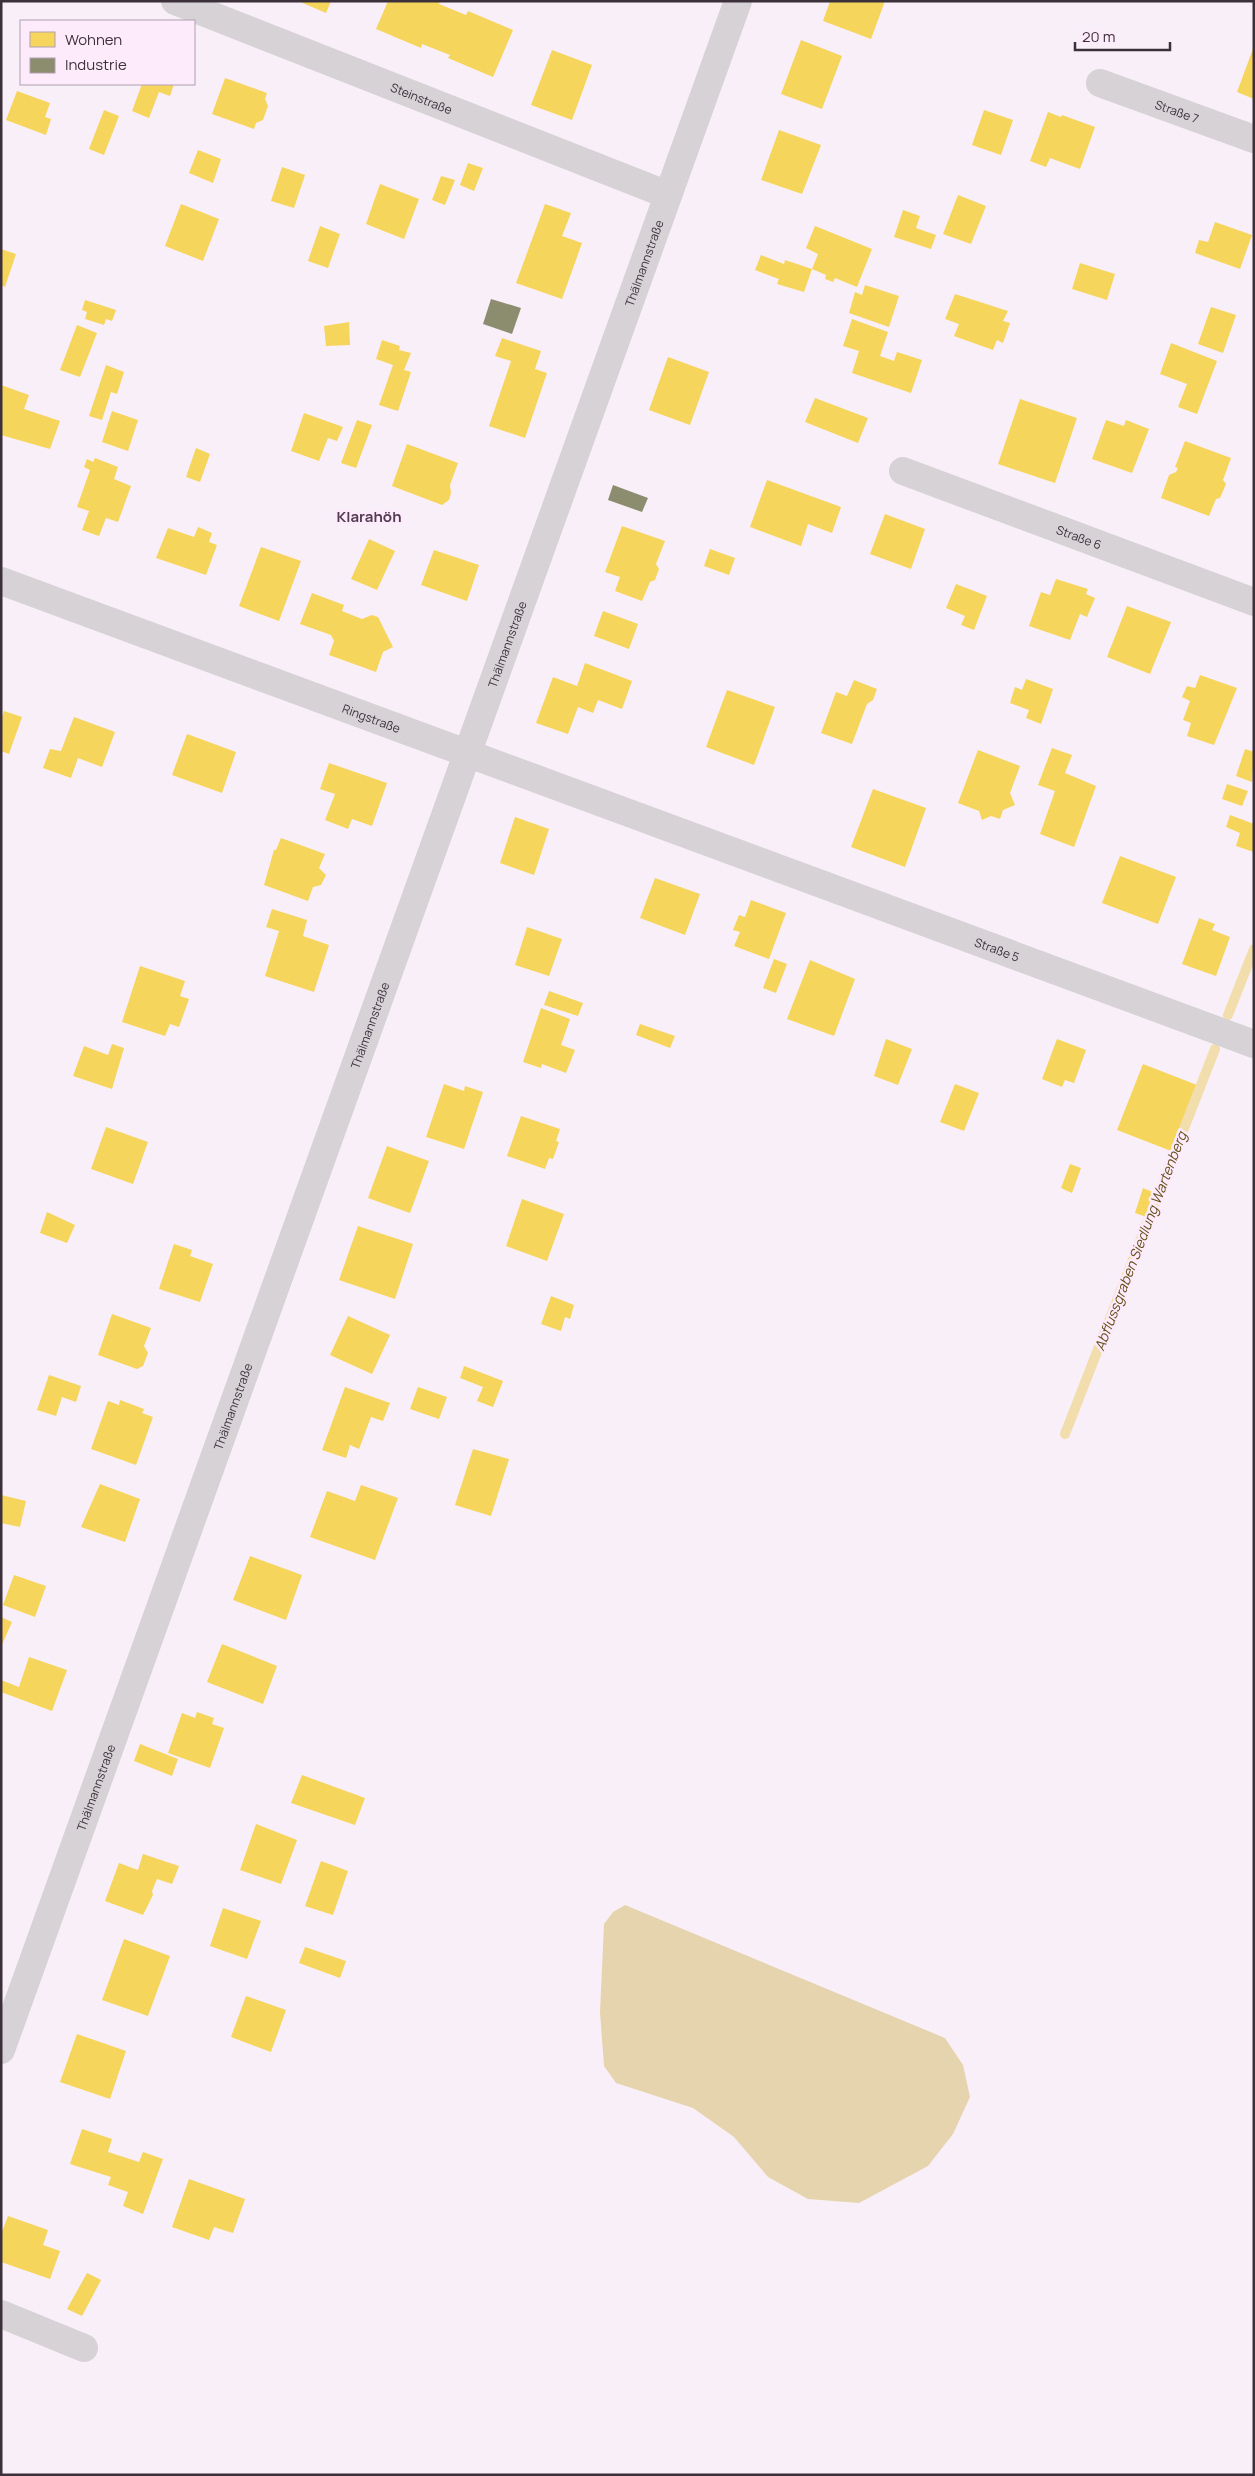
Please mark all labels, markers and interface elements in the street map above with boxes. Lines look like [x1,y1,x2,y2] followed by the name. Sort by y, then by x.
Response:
[20,20,195,85] legend
[1075,20,1170,52] scale bar
[1082,26,1115,47] text: 20 m
[65,29,122,50] text: Wohnen
[65,54,127,75] text: Industrie
[388,78,455,118] street label: Steinstraße
[1153,95,1201,127] street label: Straße 7
[620,217,667,309] street label: Thälmannstraße
[336,506,402,527] district label: Klarahöh
[1054,521,1104,553] street label: Straße 6
[483,598,530,690] street label: Thälmannstraße
[340,699,403,736] street label: Ringstraße
[972,933,1022,965] street label: Straße 5
[346,980,393,1071] street label: Thälmannstraße
[1089,1127,1191,1353] water label: Abflussgraben Siedlung Wartenberg
[209,1361,256,1452] street label: Thälmannstraße
[72,1742,119,1833] street label: Thälmannstraße

